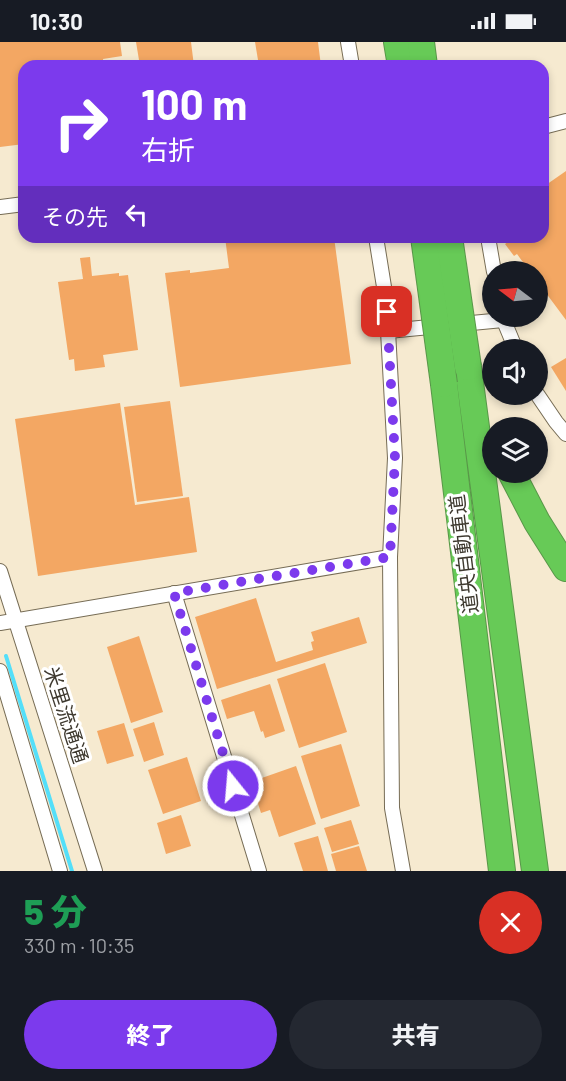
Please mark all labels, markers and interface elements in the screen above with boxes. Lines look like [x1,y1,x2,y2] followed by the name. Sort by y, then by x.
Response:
[30,8,83,34] text: 10:30
[141,78,247,128] text: 100 m
[42,84,120,162] icon: right
[141,133,195,165] text: 右折
[120,198,153,231] icon: left
[42,203,108,229] text: その先
[482,261,548,327] north arrow
[482,261,548,483] map controls
[361,286,412,337] pin
[370,295,403,328] icon: arrive
[482,339,548,405] button: sound
[482,417,548,483] button: layers
[444,493,482,615] street label: 道央自動車道
[40,663,94,766] street label: 米里流通通
[201,754,265,818] position arrow
[24,889,87,932] text: 5 分
[479,891,542,954] button: close
[24,933,134,957] text: 330 m · 10:35
[24,1000,277,1069] button: 終了
[289,1000,542,1069] button: 共有

